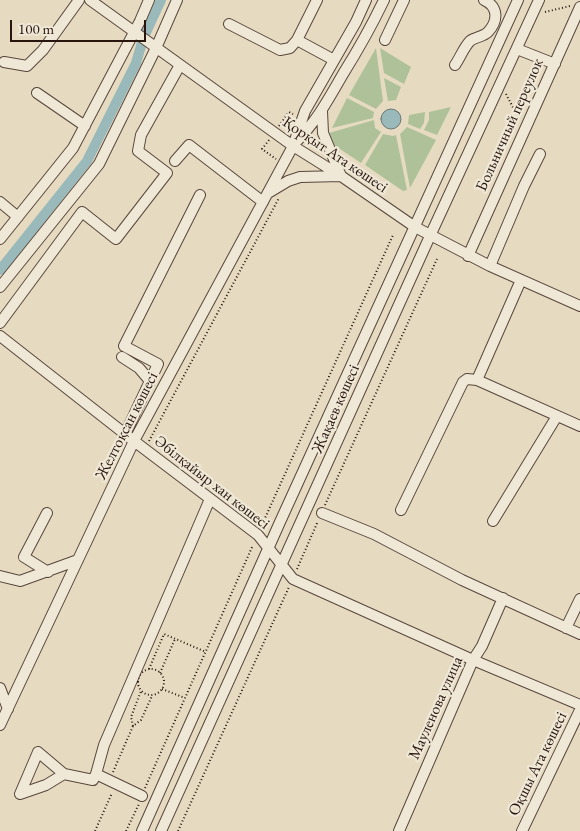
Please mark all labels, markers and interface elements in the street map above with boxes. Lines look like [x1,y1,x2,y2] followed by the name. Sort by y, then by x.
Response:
[12,10,149,42] scale bar
[18,19,54,38] text: 100 m
[472,56,548,194] street label: Больничный переулок
[279,113,391,197] street label: Қорқыт Ата көшесі
[308,362,364,456] street label: Жақаев көшесі
[92,369,162,483] street label: Желтоқсан көшесі
[151,432,273,534] street label: Әбілқайыр хан көшесі
[405,653,467,763] street label: Мауленова улица
[505,709,571,819] street label: Оқшы Ата көшесі

